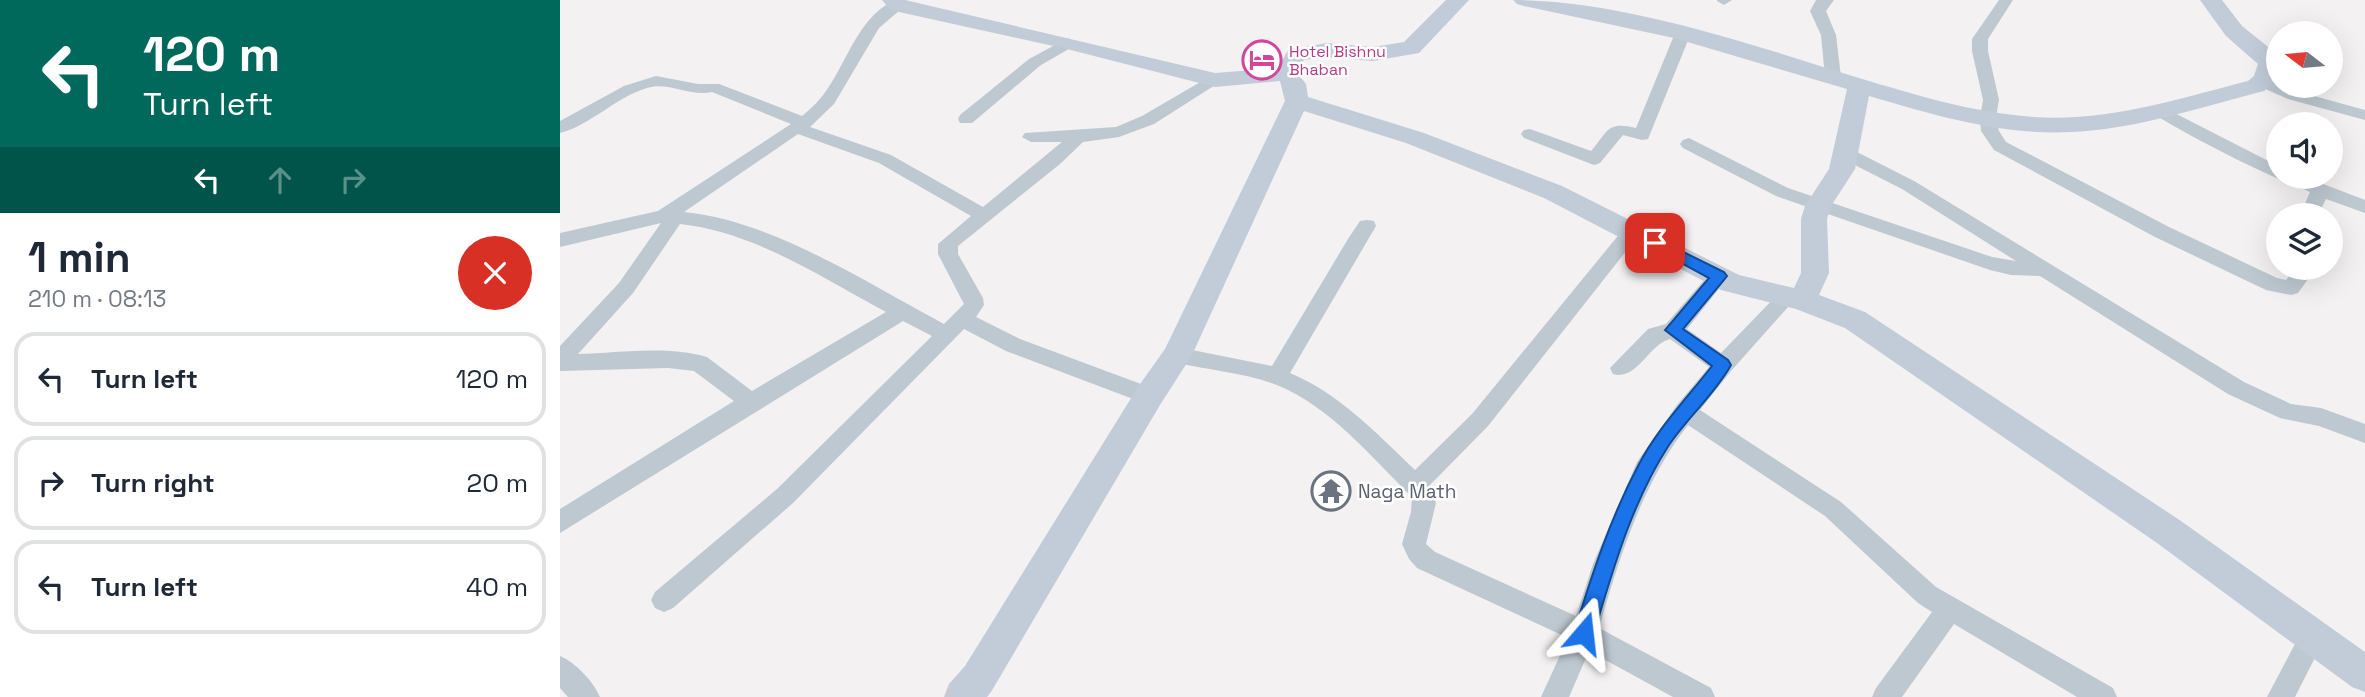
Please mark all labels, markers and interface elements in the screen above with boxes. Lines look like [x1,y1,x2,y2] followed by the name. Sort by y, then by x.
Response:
[2266,21,2343,98] north arrow
[2266,21,2343,280] map controls
[143,23,280,85] text: 120 m
[28,28,119,119] icon: left
[1241,39,1283,81] hotel icon: Hotel Bishnu Bhaban
[1289,41,1386,80] place label: Hotel Bishnu Bhaban
[143,84,273,124] text: Turn left
[2266,112,2343,189] button: sound
[188,161,226,199] icon: left
[261,161,299,199] icon: ahead
[334,161,372,199] icon: right
[2266,203,2343,280] button: layers
[1625,213,1685,273] pin
[1636,224,1674,262] icon: arrive
[28,231,131,284] text: 1 min
[458,236,532,310] button: close
[28,284,166,314] text: 210 m · 08:13
[32,360,70,398] icon: left
[91,362,198,396] text: Turn left
[456,362,528,396] text: 120 m
[32,464,70,502] icon: right
[91,466,215,500] text: Turn right
[467,466,528,500] text: 20 m
[1310,470,1352,512] temple icon: Naga Math
[1358,479,1456,504] place label: Naga Math
[32,568,70,606] icon: left
[91,570,198,604] text: Turn left
[466,570,528,604] text: 40 m
[1547,596,1621,670] position arrow

